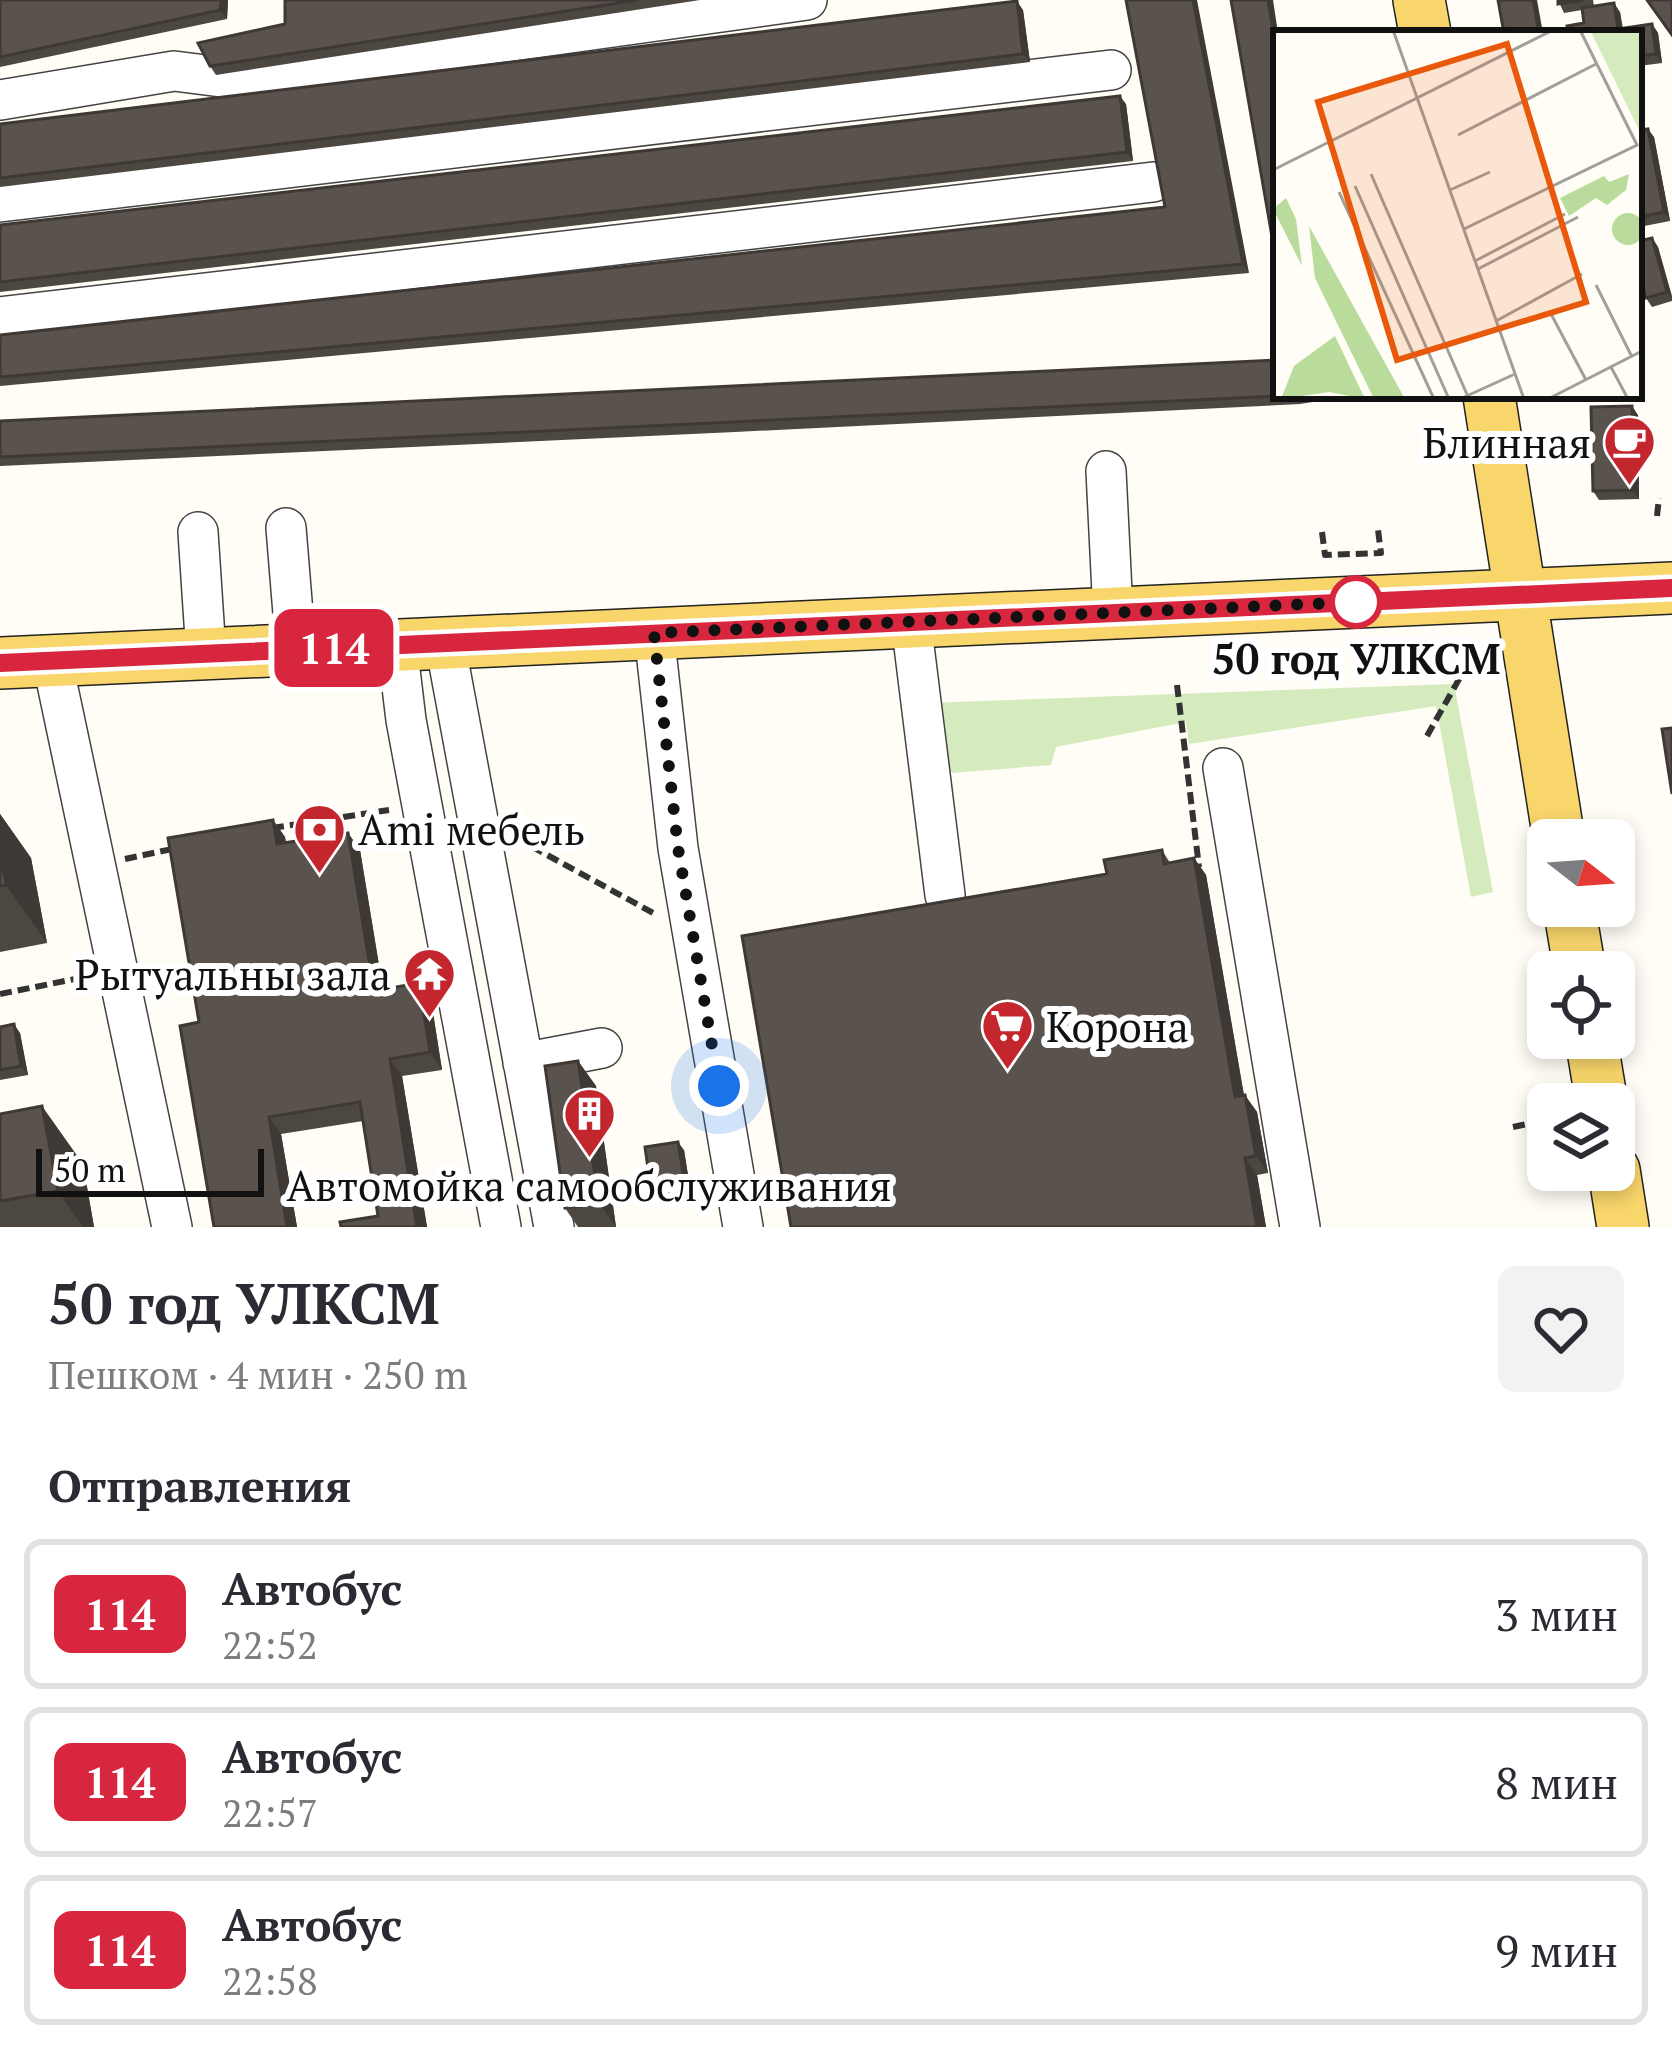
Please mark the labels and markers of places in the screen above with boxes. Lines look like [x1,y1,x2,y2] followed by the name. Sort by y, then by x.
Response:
[1422,414,1591,470] place label: Блинная
[1602,414,1658,488] cafe icon: Блинная
[1331,577,1381,627] marker: 50 год УЛКСМ
[1212,630,1500,686] place label: 50 год УЛКСМ
[291,801,347,875] bank icon: Ami мебель
[358,801,585,857] place label: Ami мебель
[75,946,391,1002] place label: Рытуальны зала
[402,946,458,1020] temple icon: Рытуальны зала
[979,998,1035,1072] supermarket icon: Корона
[1046,998,1189,1054] place label: Корона
[561,1085,617,1159] building icon: Автомойка самообслуживания
[286,1157,892,1213] place label: Автомойка самообслуживания

